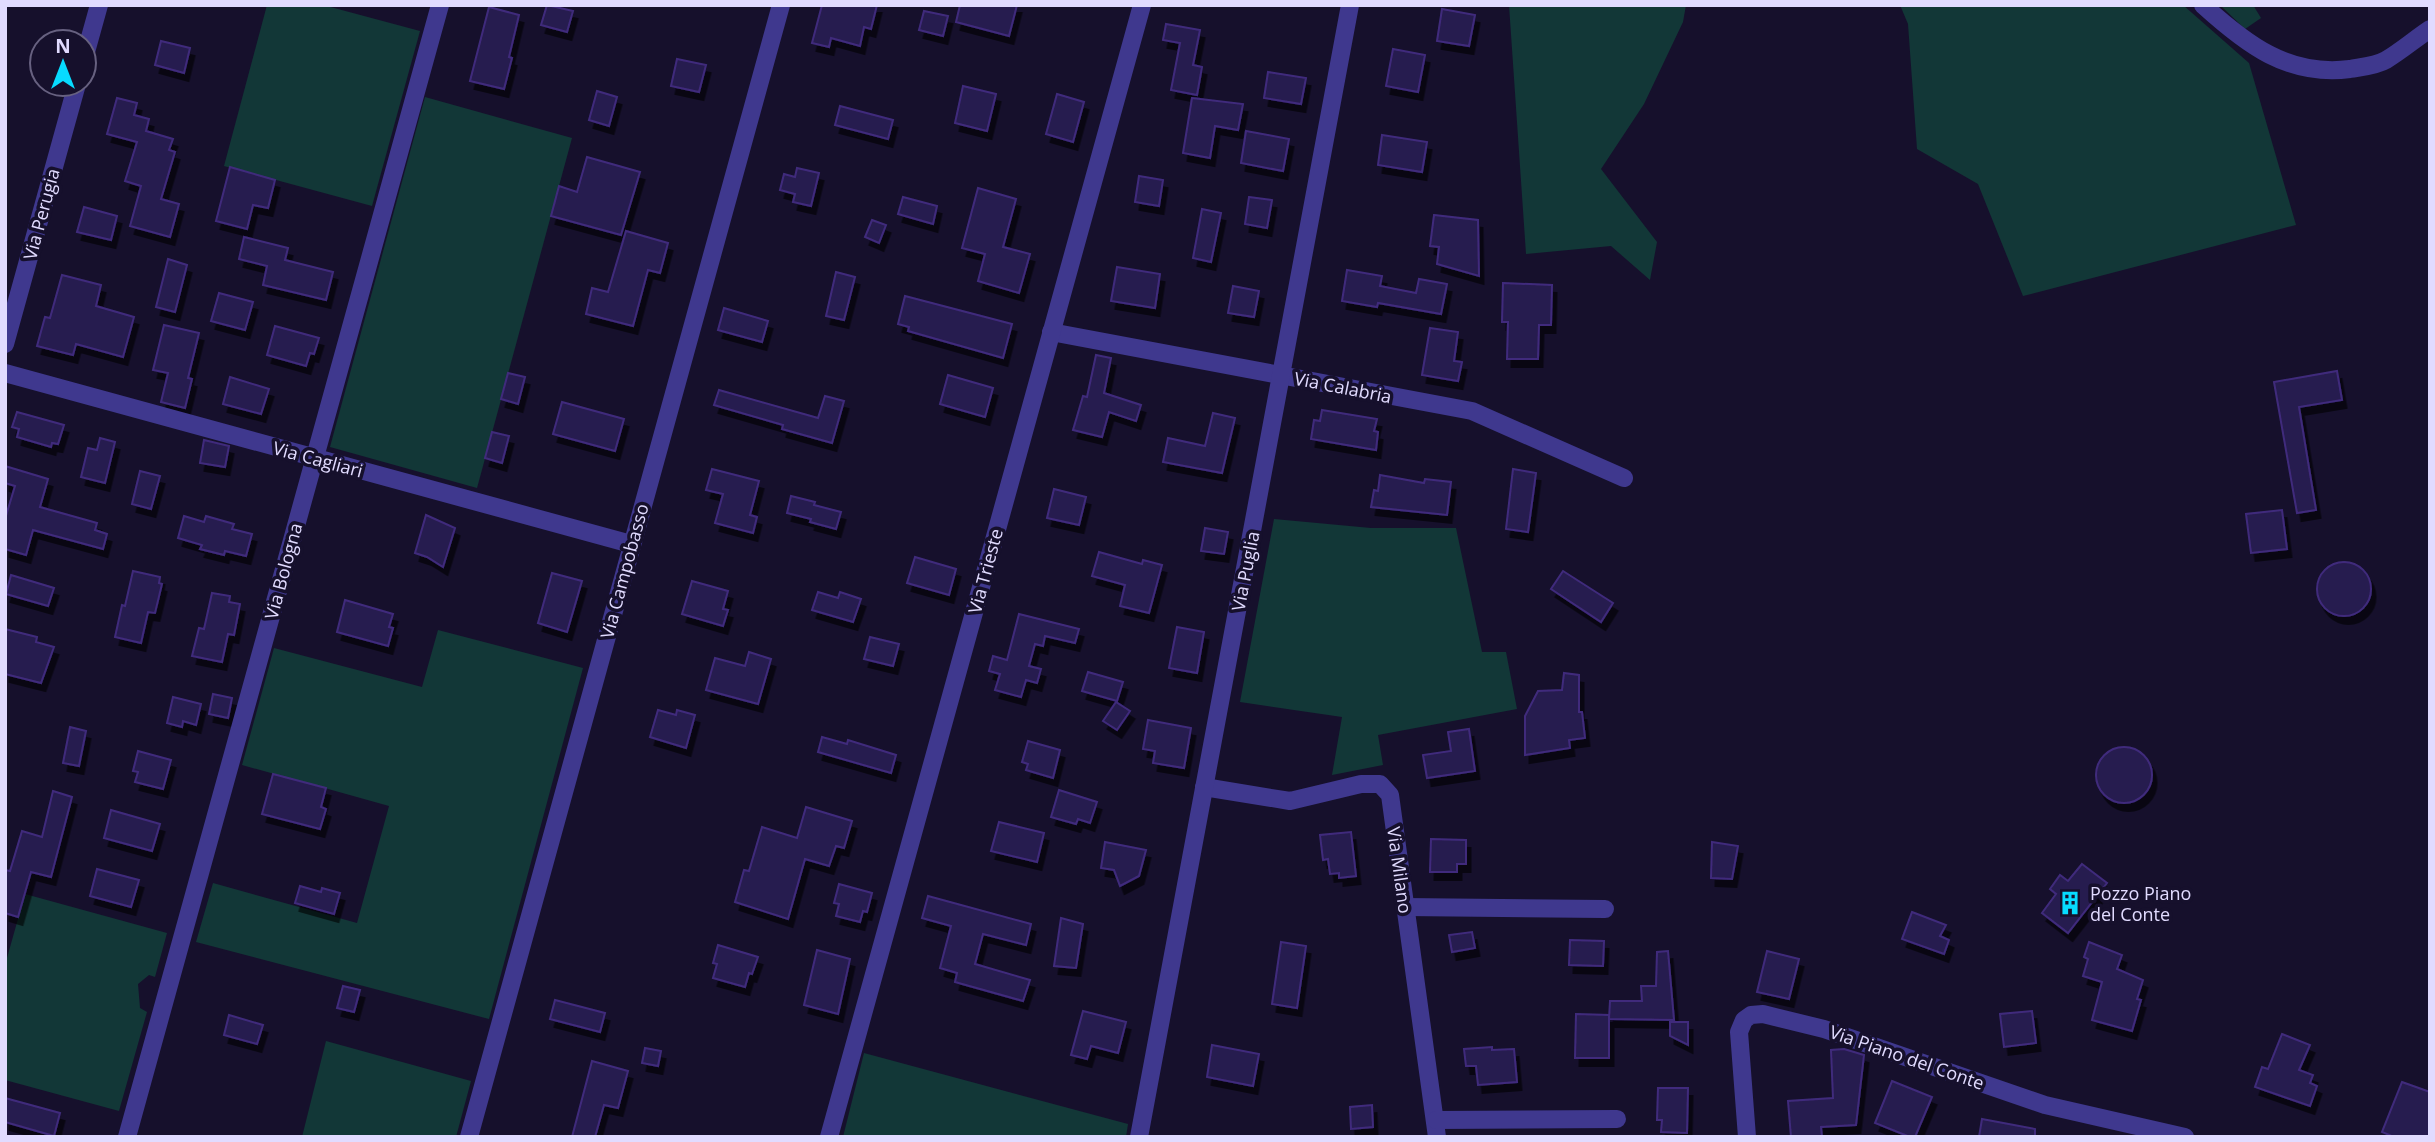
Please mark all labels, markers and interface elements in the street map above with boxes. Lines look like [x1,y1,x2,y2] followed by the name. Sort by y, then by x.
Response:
[28,28,98,98] north arrow
[55,33,71,59] text: N
[17,166,65,262] street label: Via Perugia
[1292,366,1394,408] street label: Via Calabria
[270,435,366,483] street label: Via Cagliari
[594,501,654,641] street label: Via Campobasso
[259,520,307,622] street label: Via Bologna
[962,526,1008,616] street label: Via Trieste
[1226,529,1264,613] street label: Via Puglia
[1382,825,1418,915] street label: Via Milano
[2090,881,2191,926] place label: Pozzo Piano del Conte
[2056,889,2084,917] building icon: Pozzo Piano del Conte
[1827,1019,1987,1095] street label: Via Piano del Conte

